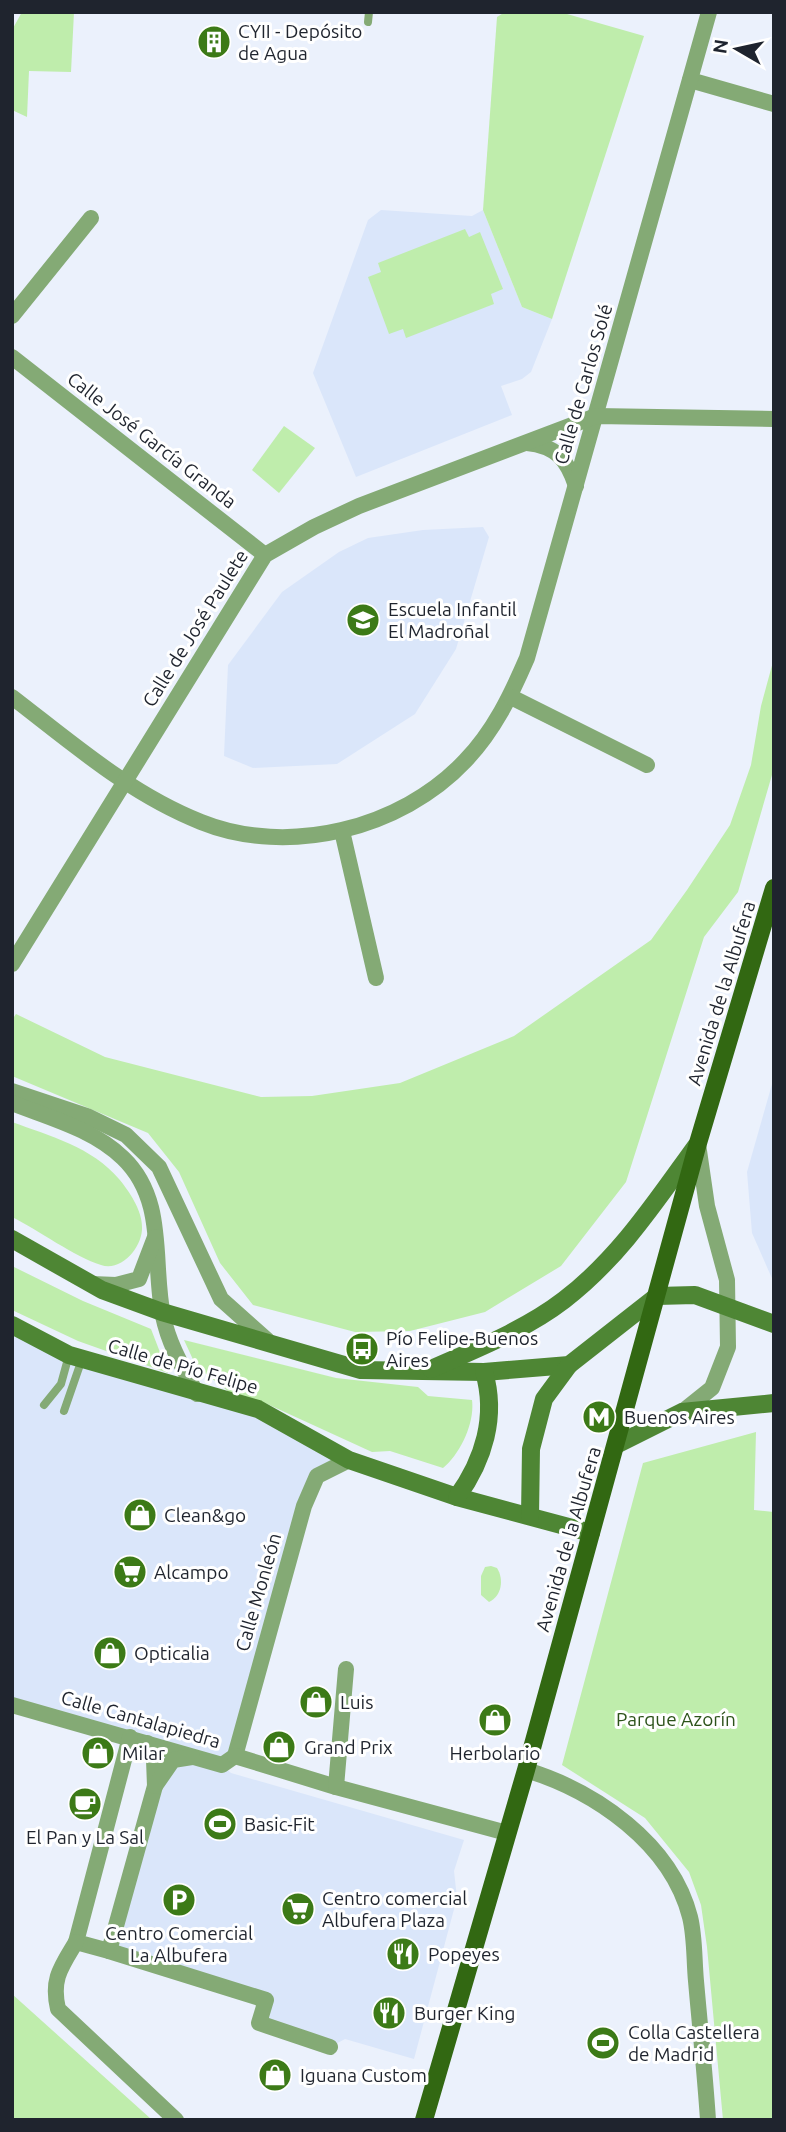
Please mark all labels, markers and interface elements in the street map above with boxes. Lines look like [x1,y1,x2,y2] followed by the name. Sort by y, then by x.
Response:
[702,14,772,84] north arrow
[238,20,362,64] place label: CYII - Depósito de Agua
[195,23,233,61] building icon: CYII - Depósito de Agua
[708,38,732,55] text: N
[550,301,616,467] street label: Calle de Carlos Solé
[63,367,241,513] street label: Calle José García Granda
[138,545,252,711] street label: Calle de José Paulete
[388,598,517,642] place label: Escuela Infantil El Madroñal
[344,601,382,639] school or university icon: Escuela Infantil El Madroñal
[682,898,760,1088] street label: Avenida de la Albufera
[386,1327,538,1371] place label: Pío Felipe-Buenos Aires
[343,1330,381,1368] bus stop icon: Pío Felipe-Buenos Aires
[105,1334,261,1398] street label: Calle de Pío Felipe
[580,1398,618,1436] metro station icon: Buenos Aires
[624,1406,735,1428] place label: Buenos Aires
[531,1444,605,1634] street label: Avenida de la Albufera
[121,1496,159,1534] shop icon: Clean&go
[164,1504,246,1526] place label: Clean&go
[231,1530,285,1654] street label: Calle Monleón
[111,1553,149,1591] supermarket icon: Alcampo
[154,1561,229,1583] place label: Alcampo
[91,1634,129,1672] shop icon: Opticalia
[134,1642,210,1664] place label: Opticalia
[297,1683,335,1721] shop icon: Luis
[59,1686,223,1752] street label: Calle Cantalapiedra
[340,1691,373,1713] place label: Luis
[476,1701,514,1739] shop icon: Herbolario
[616,1708,736,1730] park label: Parque Azorín
[260,1728,298,1766] shop icon: Grand Prix
[79,1734,117,1772] shop icon: Milar
[304,1736,393,1758] place label: Grand Prix
[122,1742,165,1764] place label: Milar
[450,1742,540,1764] place label: Herbolario
[66,1785,104,1823] cafe icon: El Pan y La Sal
[201,1805,239,1843] sports icon: Basic-Fit
[244,1813,315,1835] place label: Basic-Fit
[26,1826,144,1848] place label: El Pan y La Sal
[160,1881,198,1919] parking icon: Centro Comercial La Albufera
[322,1887,467,1931] place label: Centro comercial Albufera Plaza
[279,1890,317,1928] supermarket icon: Centro comercial Albufera Plaza
[105,1922,253,1966] place label: Centro Comercial La Albufera
[384,1935,422,1973] restaurant icon: Popeyes
[428,1943,500,1965] place label: Popeyes
[370,1994,408,2032] restaurant icon: Burger King
[414,2002,515,2024] place label: Burger King
[628,2021,760,2065] place label: Colla Castellera de Madrid
[584,2024,622,2062] sports icon: Colla Castellera de Madrid
[256,2056,294,2094] shop icon: Iguana Custom
[300,2064,427,2086] place label: Iguana Custom

